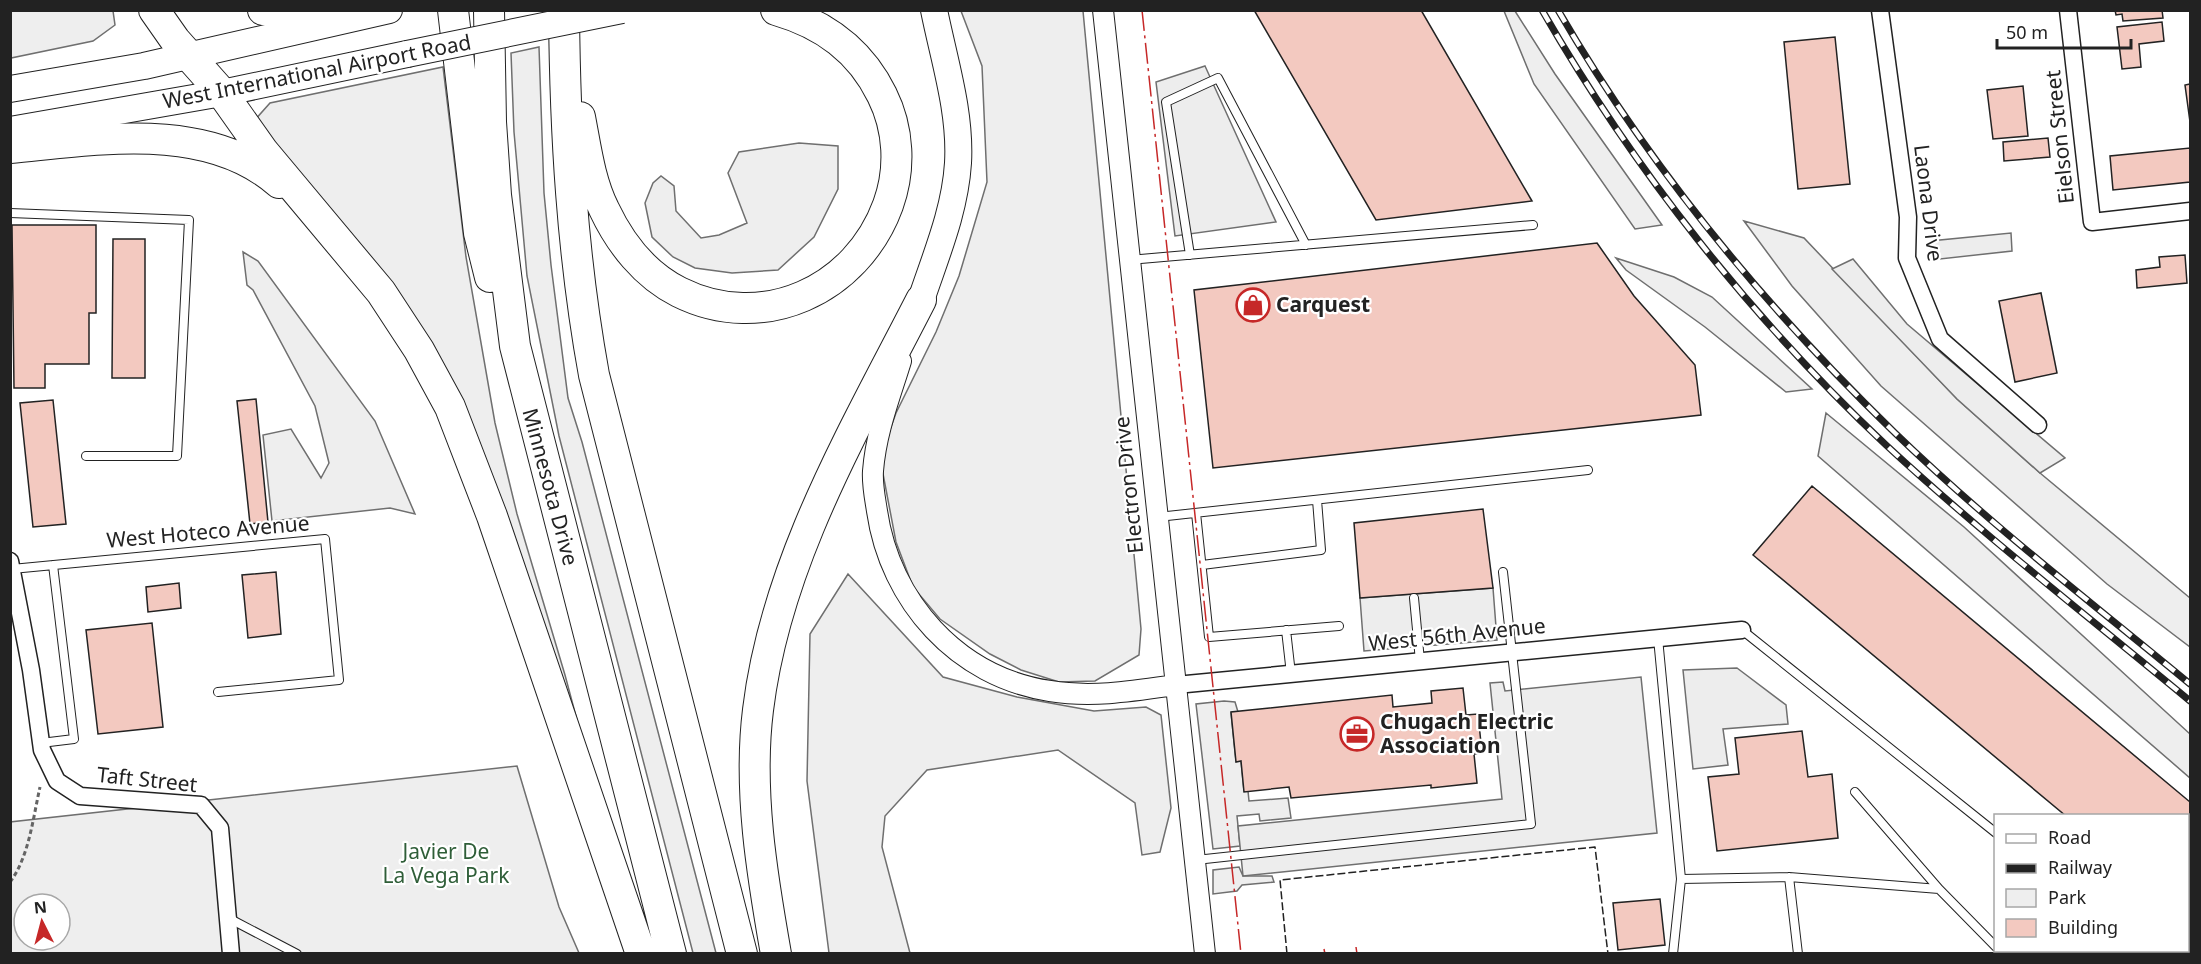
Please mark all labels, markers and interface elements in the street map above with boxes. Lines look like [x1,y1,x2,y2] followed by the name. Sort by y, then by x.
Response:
[1997,12,2130,50] scale bar
[2006,20,2048,44] text: 50 m
[160,27,473,115] street label: West International Airport Road
[2038,69,2080,205] street label: Eielson Street
[1908,143,1950,263] street label: Laona Drive
[1235,287,1271,323] shop icon: Carquest
[1276,290,1370,318] place label: Carquest
[517,405,585,569] street label: Minnesota Drive
[1107,415,1149,555] street label: Electron Drive
[105,508,311,554] street label: West Hoteco Avenue
[1367,611,1547,657] street label: West 56th Avenue
[1380,707,1554,759] place label: Chugach Electric Association
[1339,716,1375,752] office icon: Chugach Electric Association
[96,760,199,798] street label: Taft Street
[1994,814,2189,952] legend
[2048,825,2091,849] text: Road
[383,837,510,889] park label: Javier De La Vega Park
[2048,855,2113,879] text: Railway
[2048,885,2086,909] text: Park
[12,892,72,952] north arrow
[33,895,48,919] text: N
[2048,915,2118,939] text: Building

